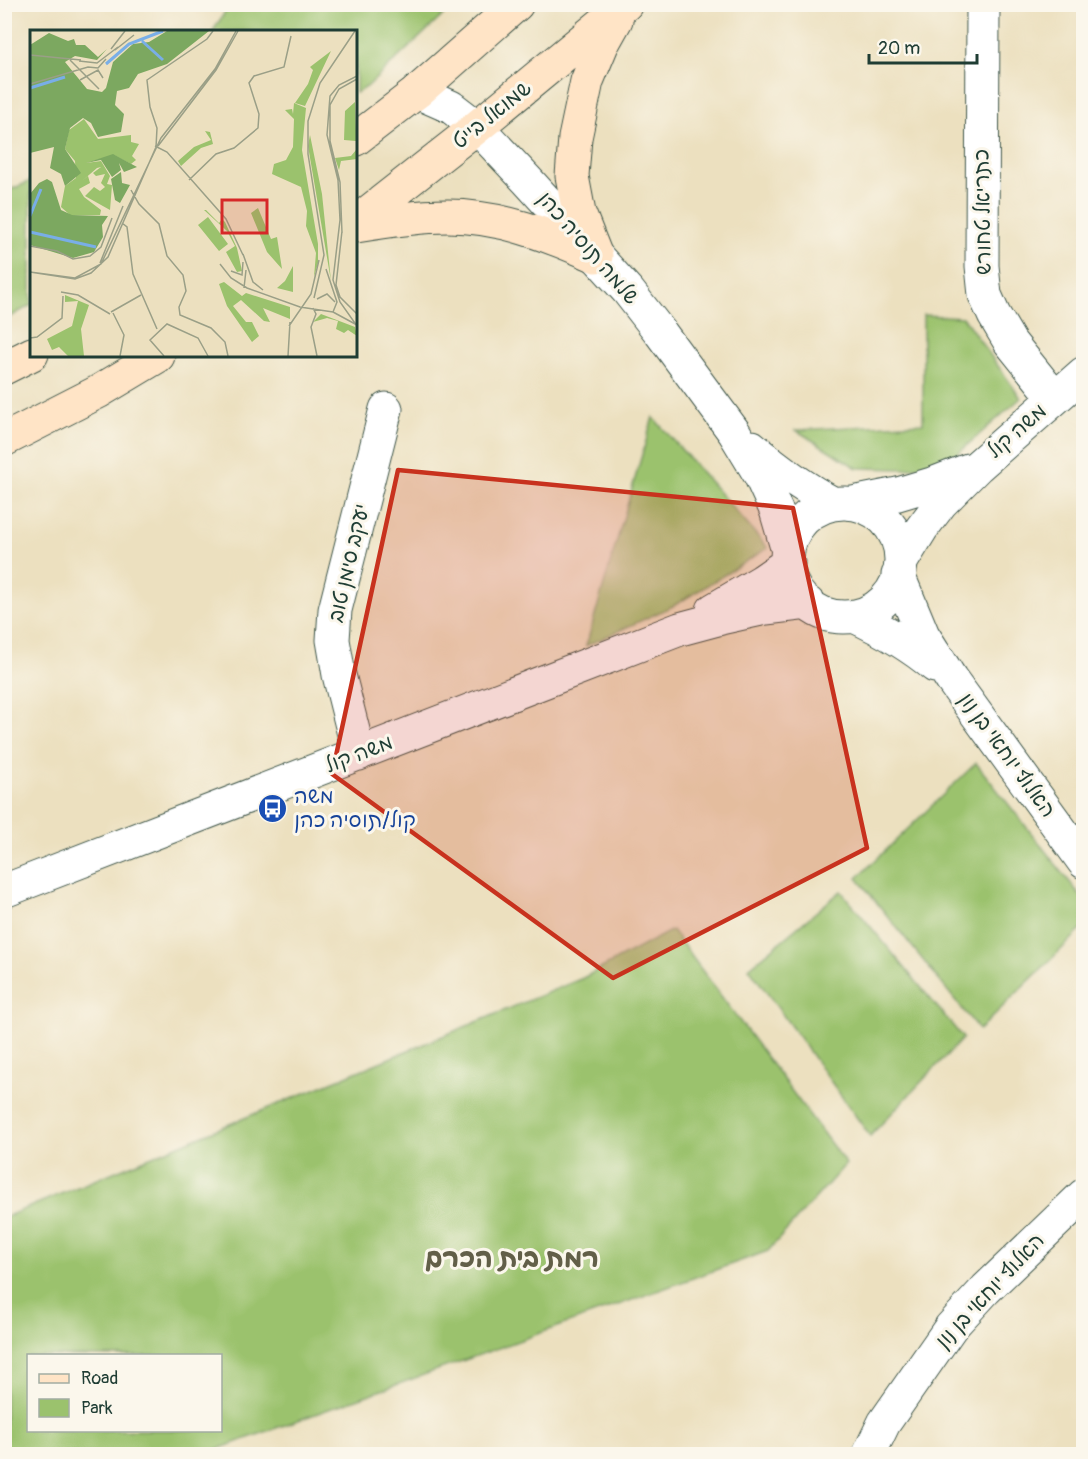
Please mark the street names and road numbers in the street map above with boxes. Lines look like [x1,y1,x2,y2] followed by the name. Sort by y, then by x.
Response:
[447,75,537,155] street label: שמואל בייט
[968,149,998,275] street label: כתריאל טחורש
[532,186,644,310] street label: שלמה תוסיה כהן
[982,398,1052,464] street label: משה קול
[322,501,376,625] street label: יעקב סימן טוב
[953,687,1061,823] street label: האלוף יוחאי בן נון
[321,729,397,779] street label: משה קול
[930,1228,1050,1354] street label: האלוף יוחאי בן נון

